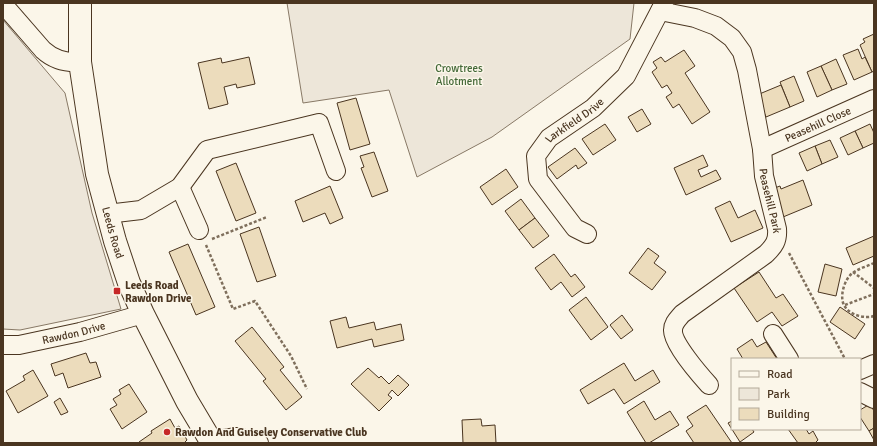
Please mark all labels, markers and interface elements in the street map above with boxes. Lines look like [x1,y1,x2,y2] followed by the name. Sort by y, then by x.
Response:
[435,62,483,88] park label: Crowtrees Allotment
[542,95,607,145] street label: Larkfield Drive
[783,104,853,145] street label: Peasehill Close
[756,168,783,234] street label: Peasehill Park
[99,205,126,260] street label: Leeds Road
[125,279,192,305] place label: Leeds Road Rawdon Drive
[112,286,122,296] marker: Leeds Road Rawdon Drive
[41,319,107,347] street label: Rawdon Drive
[731,358,861,430] legend
[767,367,793,382] text: Road
[767,387,790,402] text: Park
[767,407,810,422] text: Building
[175,426,367,439] place label: Rawdon And Guiseley Conservative Club
[162,427,172,437] marker: Rawdon And Guiseley Conservative Club

